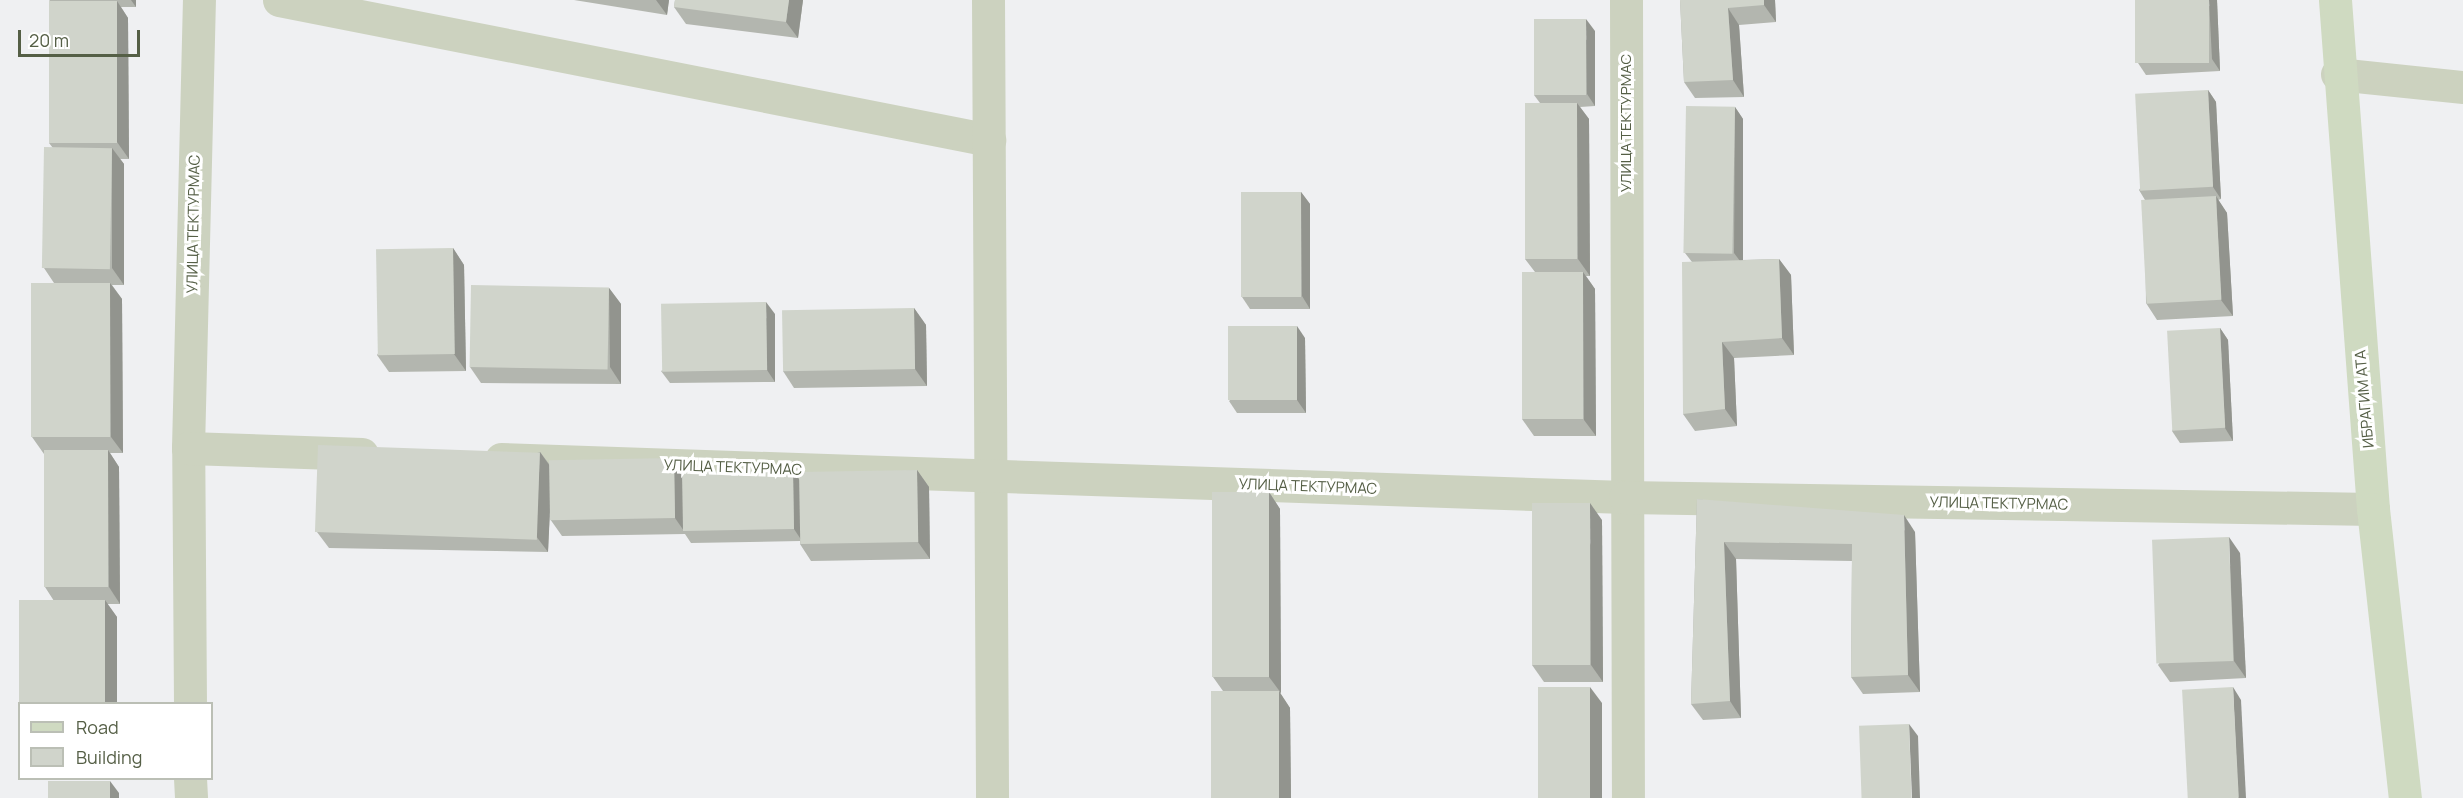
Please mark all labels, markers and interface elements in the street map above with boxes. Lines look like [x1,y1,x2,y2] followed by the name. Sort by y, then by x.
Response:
[21,18,142,56] scale bar
[29,28,69,52] text: 20 m
[1617,54,1635,192] street label: УЛИЦА ТЕКТУРМАС
[183,155,203,293] street label: УЛИЦА ТЕКТУРМАС
[2351,349,2377,449] street label: ИБРАГИМ АТА
[663,456,803,478] street label: УЛИЦА ТЕКТУРМАС
[1238,475,1378,497] street label: УЛИЦА ТЕКТУРМАС
[1930,493,2068,513] street label: УЛИЦА ТЕКТУРМАС
[18,702,213,780] legend
[76,715,119,739] text: Road
[76,745,142,769] text: Building

